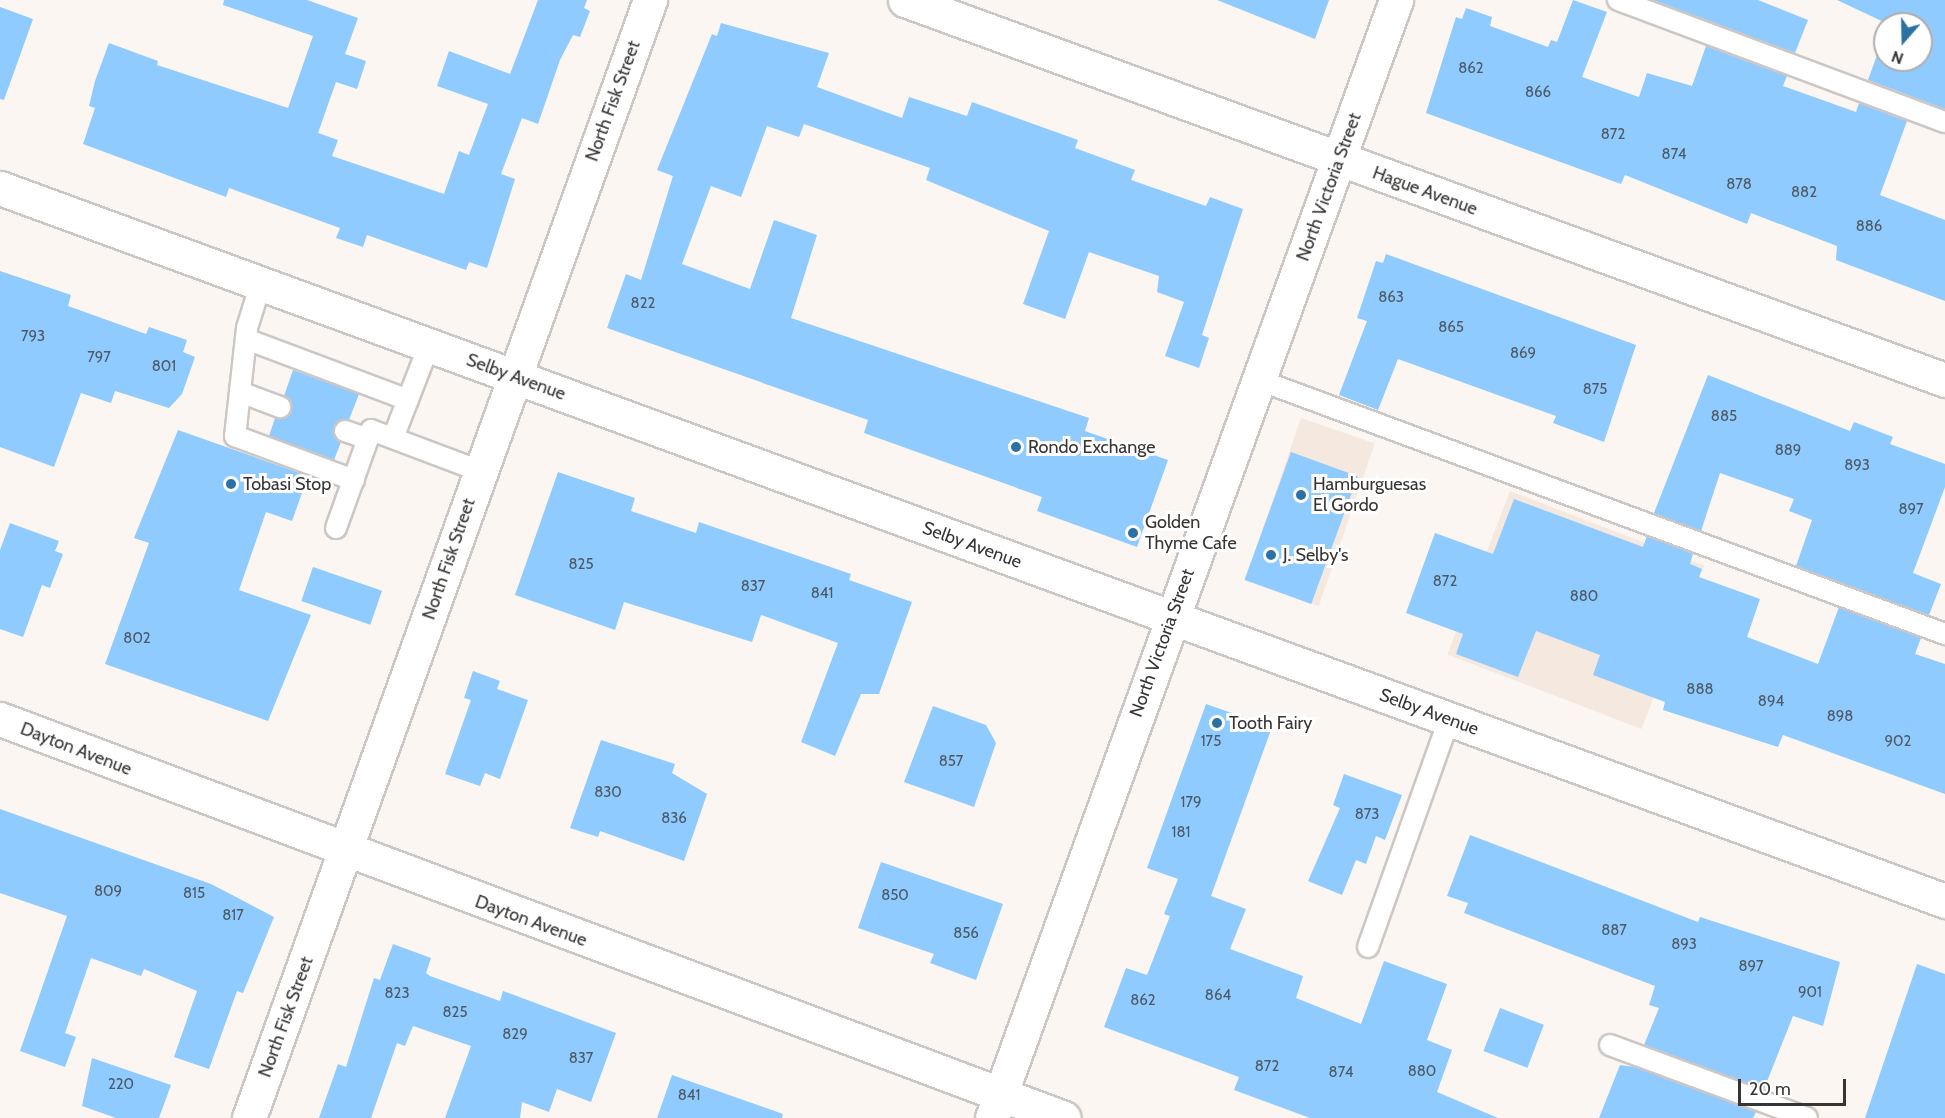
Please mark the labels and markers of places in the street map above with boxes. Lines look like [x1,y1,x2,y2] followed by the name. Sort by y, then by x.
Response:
[1028,436,1155,458] place label: Rondo Exchange
[1009,440,1023,454] marker: Rondo Exchange
[243,473,331,495] place label: Tobasi Stop
[1313,474,1426,516] place label: Hamburguesas El Gordo
[224,477,238,491] marker: Tobasi Stop
[1294,488,1308,502] marker: Hamburguesas El Gordo
[1145,512,1237,554] place label: Golden Thyme Cafe
[1126,526,1140,540] marker: Golden Thyme Cafe
[1283,544,1349,566] place label: J. Selby's
[1264,548,1278,562] marker: J. Selby's
[1229,712,1312,734] place label: Tooth Fairy
[1210,716,1224,730] marker: Tooth Fairy

